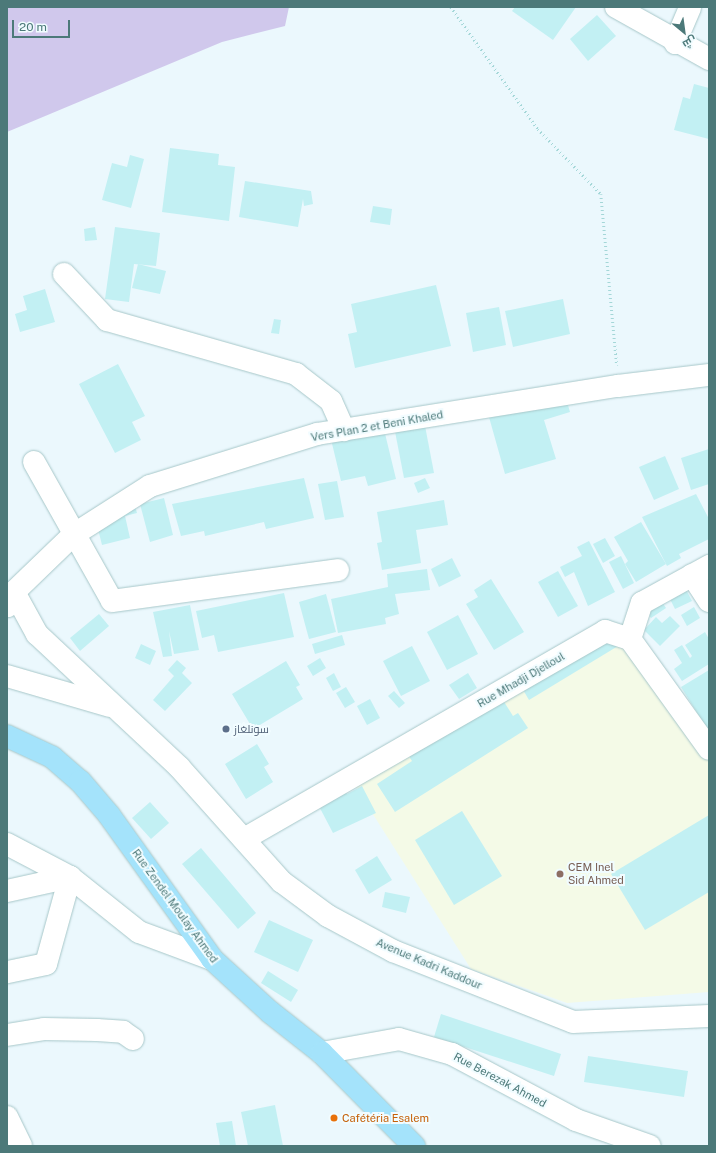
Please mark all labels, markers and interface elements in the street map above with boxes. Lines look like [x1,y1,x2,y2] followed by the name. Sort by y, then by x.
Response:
[14,12,72,38] scale bar
[664,12,704,52] north arrow
[19,20,47,34] text: 20 m
[681,34,699,51] text: ش
[310,408,444,444] street label: Vers Plan 2 et Beni Khaled
[475,650,567,710] street label: Rue Mhadji Djelloul
[234,722,269,736] place label: سونلغاز
[221,724,231,734] marker: سونلغاز
[129,847,221,965] street label: Rue Zendel Moulay Ahmed
[568,861,624,887] place label: CEM Inel Sid Ahmed
[555,869,565,879] marker: CEM Inel Sid Ahmed
[374,936,484,992] street label: Avenue Kadri Kaddour
[451,1050,549,1110] street label: Rue Berezak Ahmed
[342,1111,429,1125] place label: Cafétéria Esalem
[329,1113,339,1123] marker: Cafétéria Esalem

